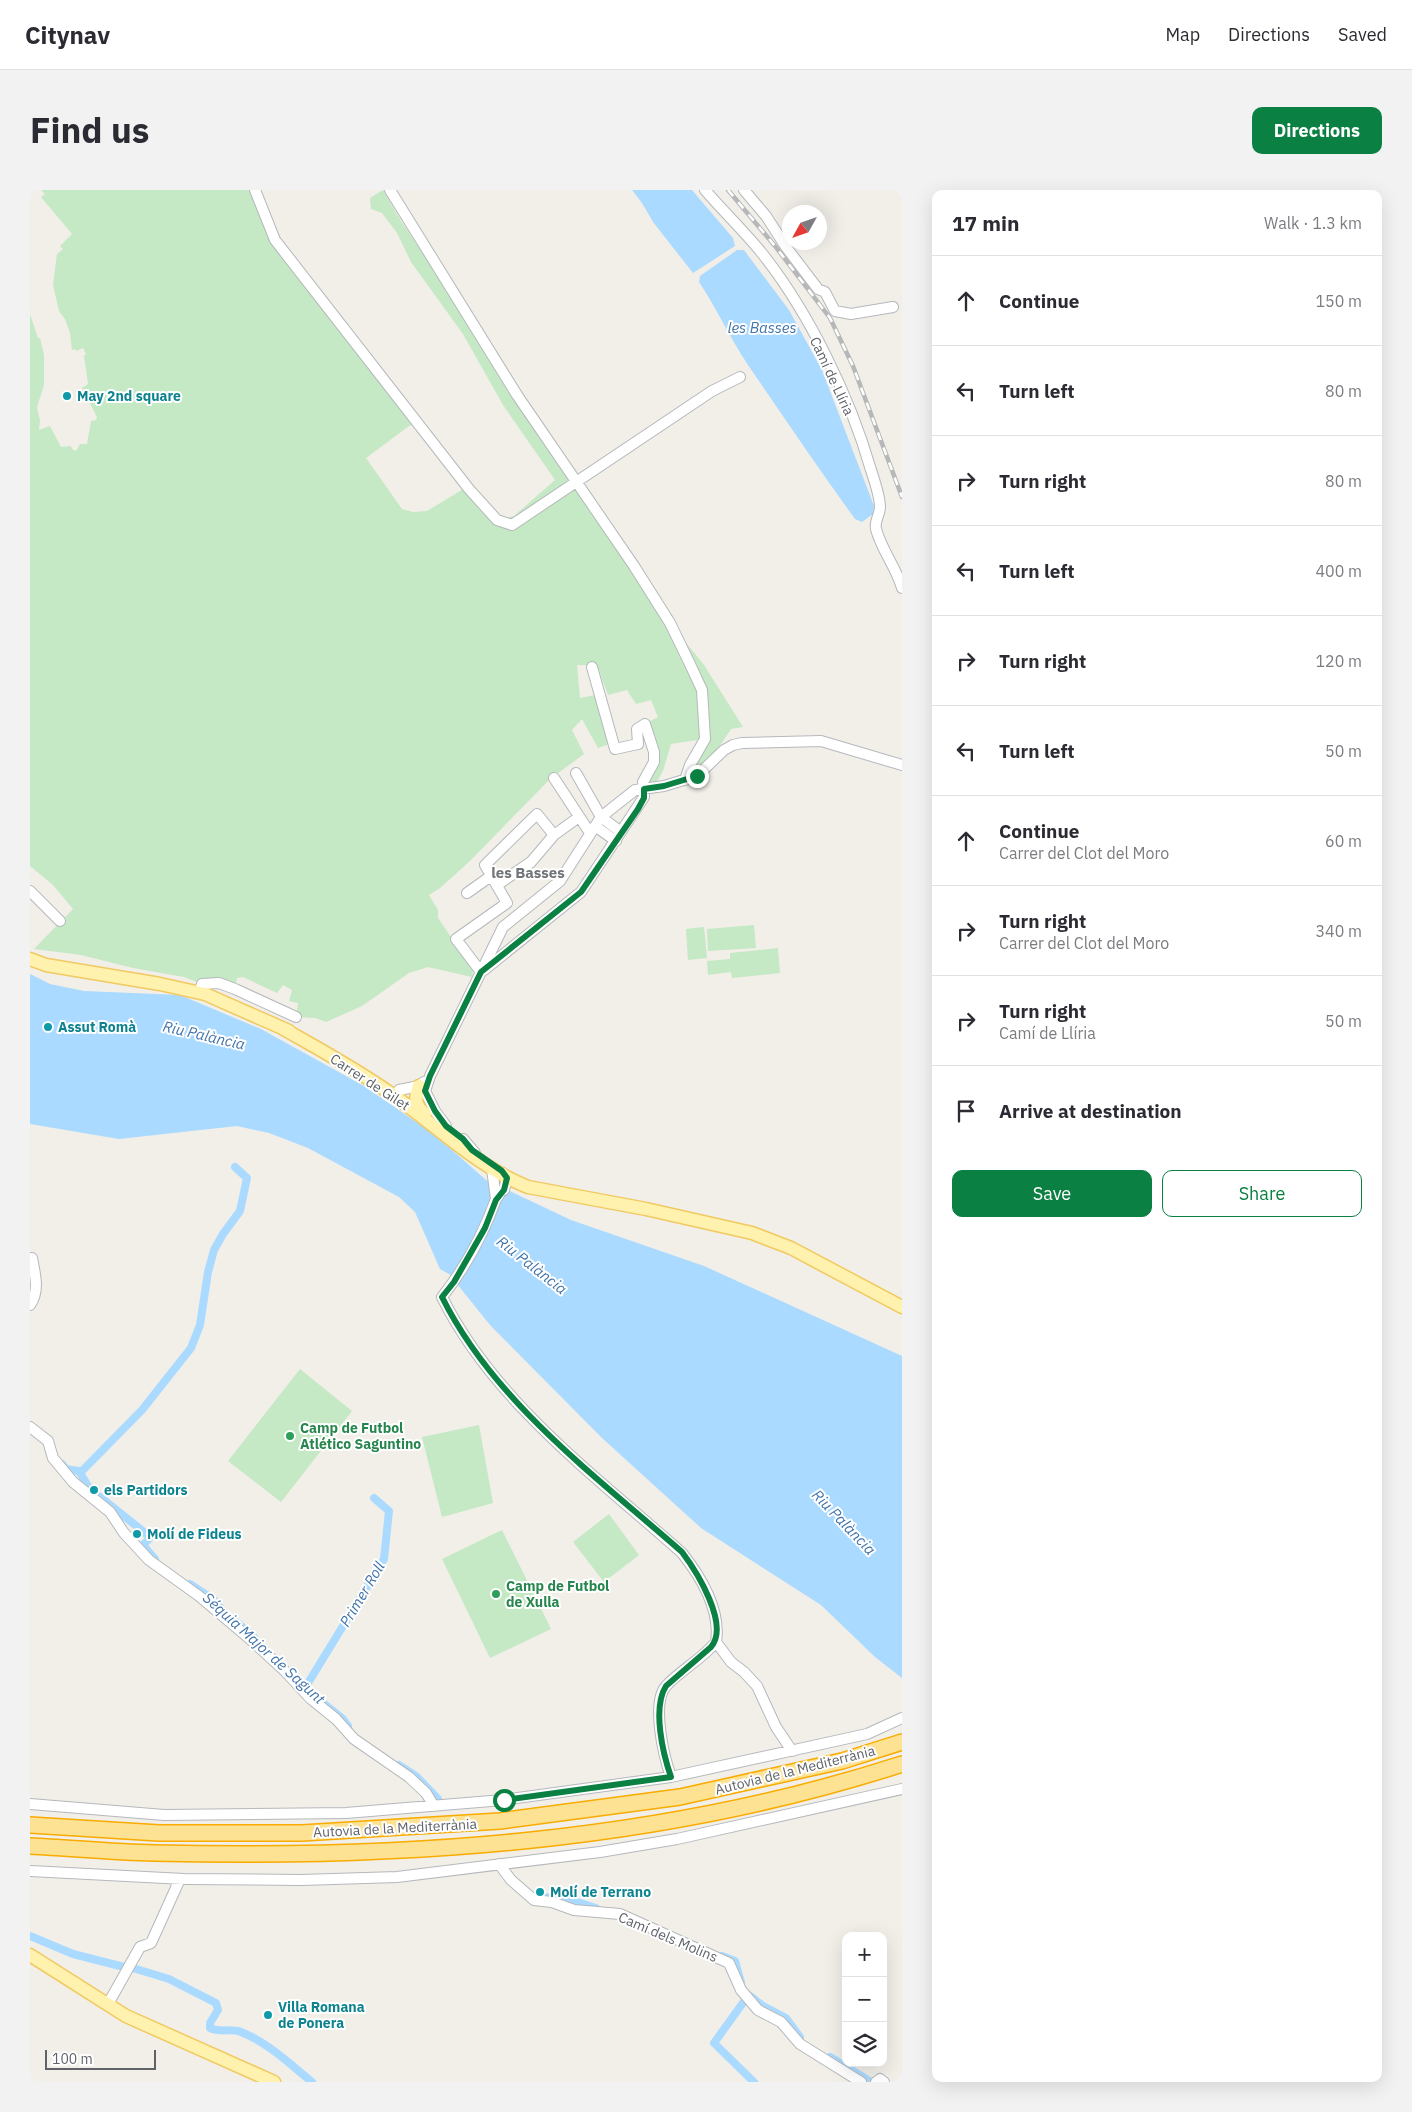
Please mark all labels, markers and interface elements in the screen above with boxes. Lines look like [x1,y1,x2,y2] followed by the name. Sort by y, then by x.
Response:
[25,19,110,51] text: Citynav
[1165,23,1200,46] text: Map
[1228,23,1310,46] text: Directions
[1338,23,1387,46] text: Saved
[30,107,149,153] text: Find us
[1252,107,1382,154] button: Directions
[782,205,827,250] north arrow
[952,209,1019,237] text: 17 min
[1264,213,1362,233] text: Walk · 1.3 km
[952,287,980,315] icon: ahead
[999,289,1079,313] text: Continue
[1315,291,1362,311] text: 150 m
[727,318,797,337] water label: les Basses
[806,334,858,419] street label: Camí de Llíria
[952,377,980,405] icon: left
[999,379,1075,403] text: Turn left
[1325,381,1362,401] text: 80 m
[77,387,181,405] place label: May 2nd square
[61,390,73,402] marker: May 2nd square
[952,467,980,495] icon: right
[999,469,1086,493] text: Turn right
[1325,471,1362,491] text: 80 m
[952,557,980,585] icon: left
[999,559,1075,583] text: Turn left
[1315,561,1362,581] text: 400 m
[952,647,980,675] icon: right
[999,649,1086,673] text: Turn right
[1315,651,1362,671] text: 120 m
[952,737,980,765] icon: left
[999,739,1075,763] text: Turn left
[1325,741,1362,761] text: 50 m
[686,765,709,788] route end
[999,819,1079,843] text: Continue
[952,827,980,855] icon: ahead
[1325,831,1362,851] text: 60 m
[999,843,1169,863] text: Carrer del Clot del Moro
[491,863,565,882] district label: les Basses
[999,909,1086,933] text: Turn right
[952,917,980,945] icon: right
[1315,921,1362,941] text: 340 m
[999,933,1169,953] text: Carrer del Clot del Moro
[999,999,1086,1023] text: Turn right
[952,1007,980,1035] icon: right
[1325,1011,1362,1031] text: 50 m
[161,1016,247,1054] water label: Riu Palància
[58,1018,136,1036] place label: Assut Romà
[42,1021,54,1033] marker: Assut Romà
[999,1023,1096,1043] text: Camí de Llíria
[327,1050,413,1114] street label: Carrer de Gilet
[952,1097,980,1125] icon: arrive
[999,1099,1182,1123] text: Arrive at destination
[952,1170,1152,1217] button: Save
[1162,1170,1362,1217] button: Share
[493,1232,571,1298] water label: Riu Palància
[300,1419,421,1453] place label: Camp de Futbol Atlético Saguntino
[284,1430,296,1442] marker: Camp de Futbol Atlético Saguntino
[104,1481,188,1499] place label: els Partidors
[88,1484,100,1496] marker: els Partidors
[808,1485,880,1559] water label: Riu Palància
[147,1525,242,1543] place label: Molí de Fideus
[131,1528,143,1540] marker: Molí de Fideus
[335,1558,389,1630] water label: Primer Roll
[506,1577,609,1611] place label: Camp de Futbol de Xulla
[199,1588,330,1709] water label: Séquia Major de Sagunt
[490,1588,502,1600] marker: Camp de Futbol de Xulla
[713,1741,877,1799] street label: Autovia de la Mediterrània
[493,1789,516,1812] route start
[313,1815,478,1841] street label: Autovia de la Mediterrània
[550,1883,651,1901] place label: Molí de Terrano
[534,1886,546,1898] marker: Molí de Terrano
[616,1908,721,1966] street label: Camí dels Molins
[842,1932,887,2067] map controls
[842,1932,887,1977] button: +
[842,1977,887,2022] button: −
[278,1998,365,2032] place label: Villa Romana de Ponera
[262,2009,274,2021] marker: Villa Romana de Ponera
[842,2022,887,2067] button: layers
[45,2047,156,2070] scale bar
[52,2050,93,2068] text: 100 m

